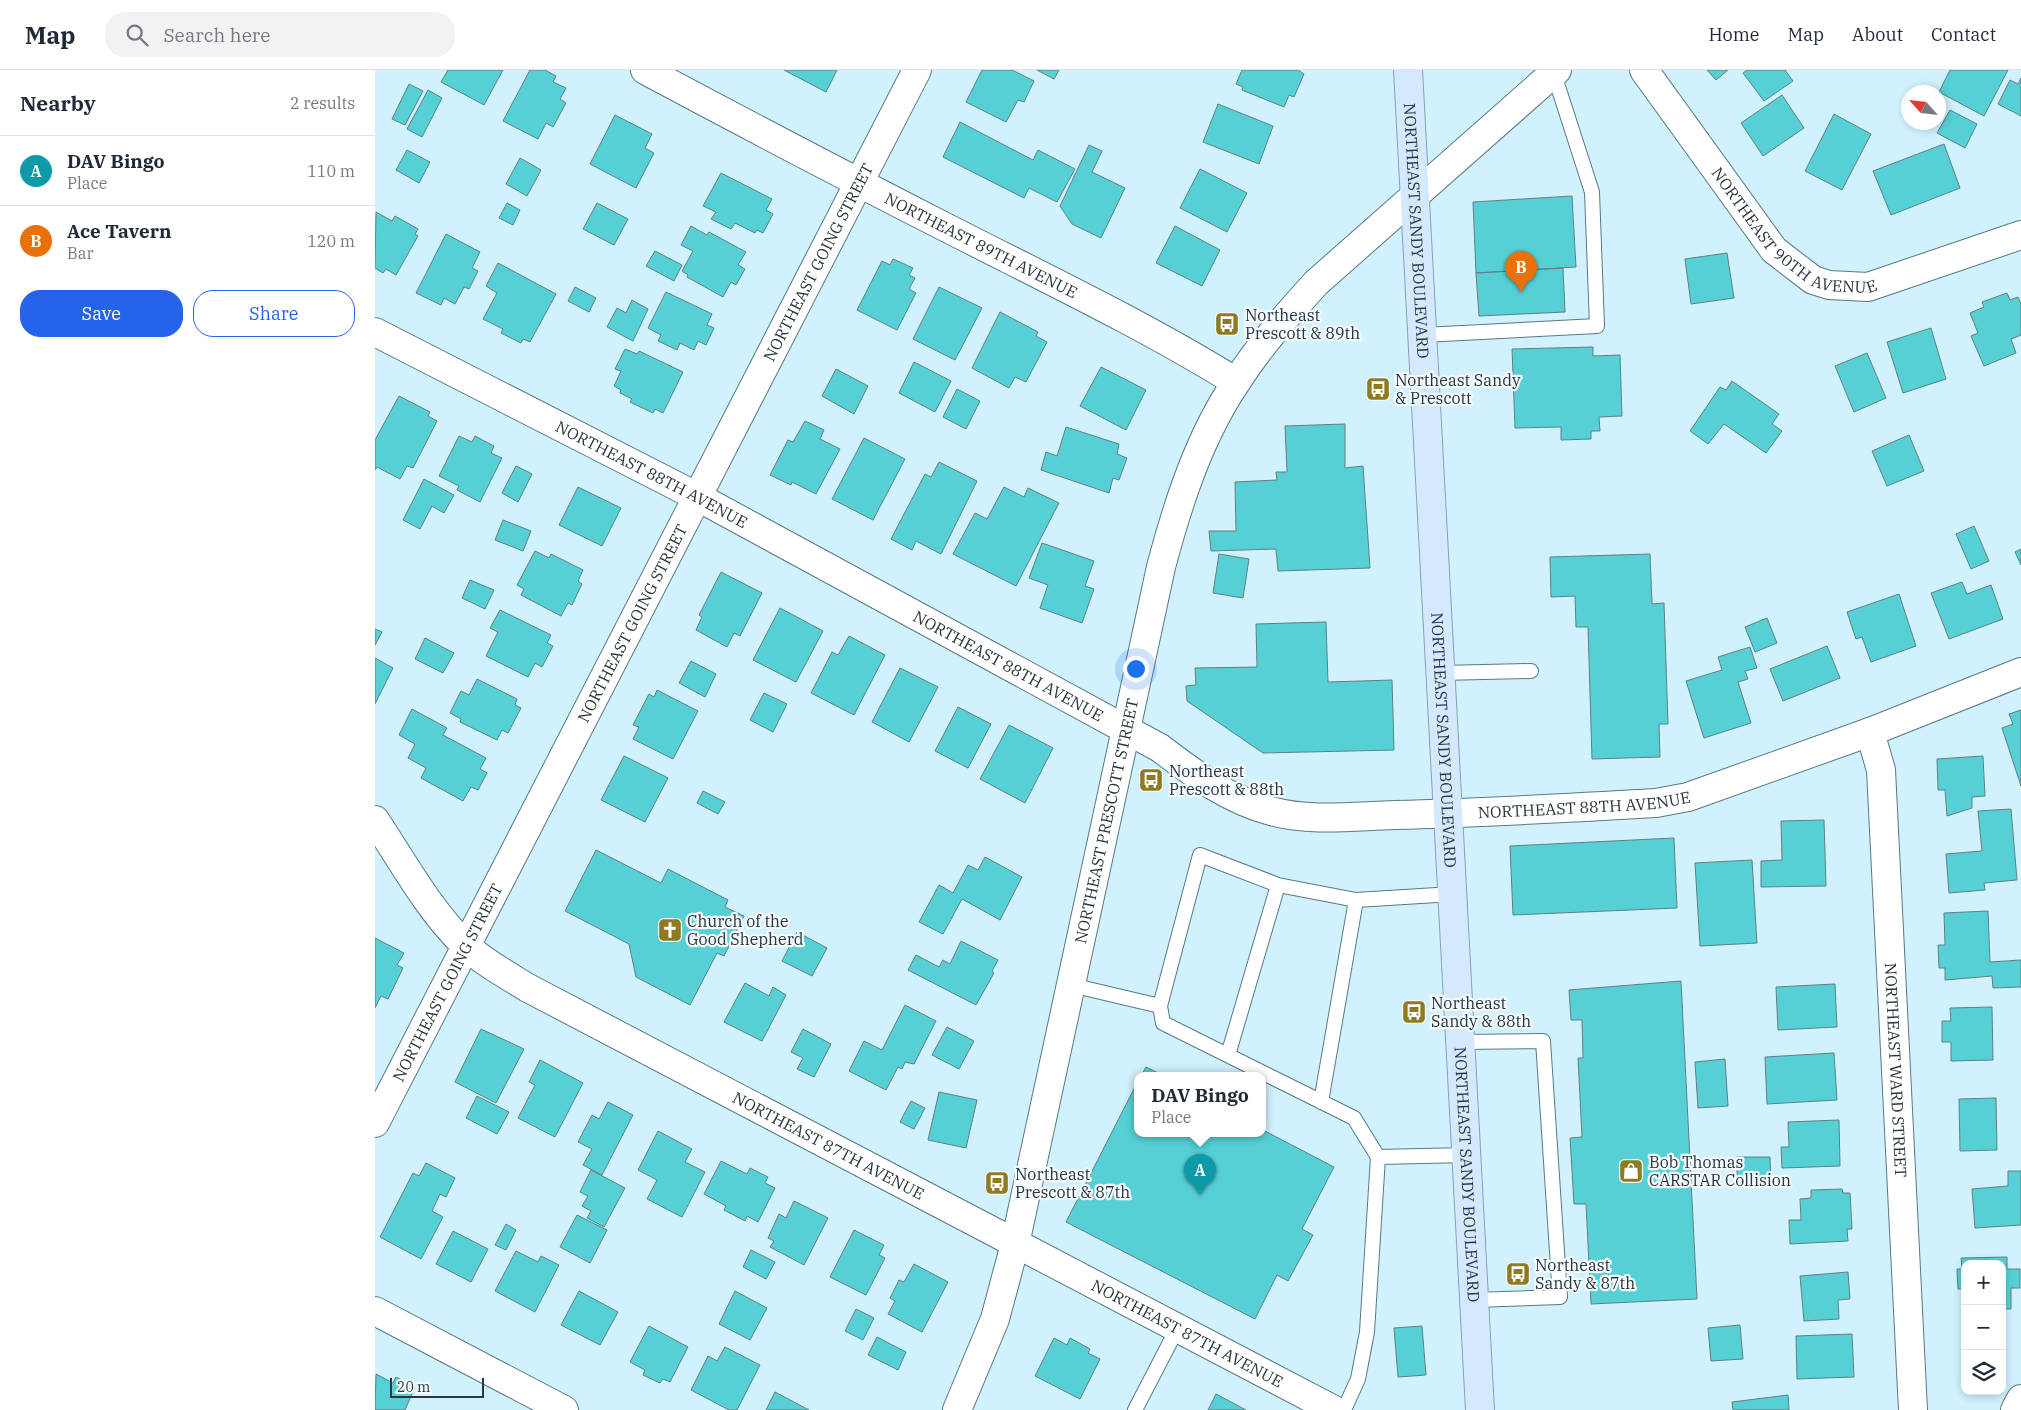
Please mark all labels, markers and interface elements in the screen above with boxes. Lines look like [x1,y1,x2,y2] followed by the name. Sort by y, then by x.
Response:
[105,12,455,57] search box
[25,19,75,51] text: Map
[123,21,151,49] icon: search
[163,23,270,47] text: Search here
[1708,23,1760,46] text: Home
[1788,23,1824,46] text: Map
[1852,23,1903,46] text: About
[1931,23,1996,46] text: Contact
[1901,85,1946,130] north arrow
[20,89,96,117] text: Nearby
[290,93,355,113] text: 2 results
[1400,103,1433,359] street label: NORTHEAST SANDY BOULEVARD
[67,149,165,173] text: DAV Bingo
[759,160,877,365] street label: NORTHEAST GOING STREET
[30,161,42,181] text: A
[307,161,355,181] text: 110 m
[1707,163,1879,297] street label: NORTHEAST 90TH AVENUE
[67,173,107,193] text: Place
[881,188,1081,302] street label: NORTHEAST 89TH AVENUE
[67,219,172,243] text: Ace Tavern
[30,231,42,251] text: B
[307,231,355,251] text: 120 m
[67,243,94,263] text: Bar
[1505,251,1537,292] pin: B
[20,290,183,337] button: Save
[193,290,355,337] button: Share
[1245,305,1360,343] place label: Northeast Prescott & 89th
[1214,311,1240,337] bus stop icon: Northeast Prescott & 89th
[1395,370,1521,408] place label: Northeast Sandy & Prescott
[1365,376,1391,402] bus stop icon: Northeast Sandy & Prescott
[552,416,751,532] street label: NORTHEAST 88TH AVENUE
[573,521,691,726] street label: NORTHEAST GOING STREET
[910,606,1107,725] street label: NORTHEAST 88TH AVENUE
[1427,612,1461,868] street label: NORTHEAST SANDY BOULEVARD
[1123,656,1149,682] your location
[1070,697,1142,945] street label: NORTHEAST PRESCOTT STREET
[1169,761,1284,799] place label: Northeast Prescott & 88th
[1138,767,1164,793] bus stop icon: Northeast Prescott & 88th
[1477,787,1692,822] street label: NORTHEAST 88TH AVENUE
[388,880,507,1085] street label: NORTHEAST GOING STREET
[687,911,804,949] place label: Church of the Good Shepherd
[657,917,683,943] church icon: Church of the Good Shepherd
[1881,962,1911,1178] street label: NORTHEAST WARD STREET
[1431,993,1531,1031] place label: Northeast Sandy & 88th
[1401,999,1427,1025] bus stop icon: Northeast Sandy & 88th
[1450,1046,1484,1303] street label: NORTHEAST SANDY BOULEVARD
[1134,1072,1266,1137] popup
[1151,1083,1249,1107] text: DAV Bingo
[729,1087,928,1204] street label: NORTHEAST 87TH AVENUE
[1151,1107,1191,1127] text: Place
[1649,1152,1791,1190] place label: Bob Thomas CARSTAR Collision
[1184,1154,1216,1195] pin: A
[1618,1158,1644,1184] shop icon: Bob Thomas CARSTAR Collision
[1015,1164,1130,1202] place label: Northeast Prescott & 87th
[984,1170,1010,1196] bus stop icon: Northeast Prescott & 87th
[1535,1255,1635,1293] place label: Northeast Sandy & 87th
[1961,1260,2006,1395] map controls
[1961,1260,2006,1305] button: +
[1505,1261,1531,1287] bus stop icon: Northeast Sandy & 87th
[1088,1275,1287,1392] street label: NORTHEAST 87TH AVENUE
[1961,1305,2006,1350] button: −
[1961,1350,2006,1395] button: layers
[390,1375,484,1398] scale bar
[397,1378,430,1396] text: 20 m

